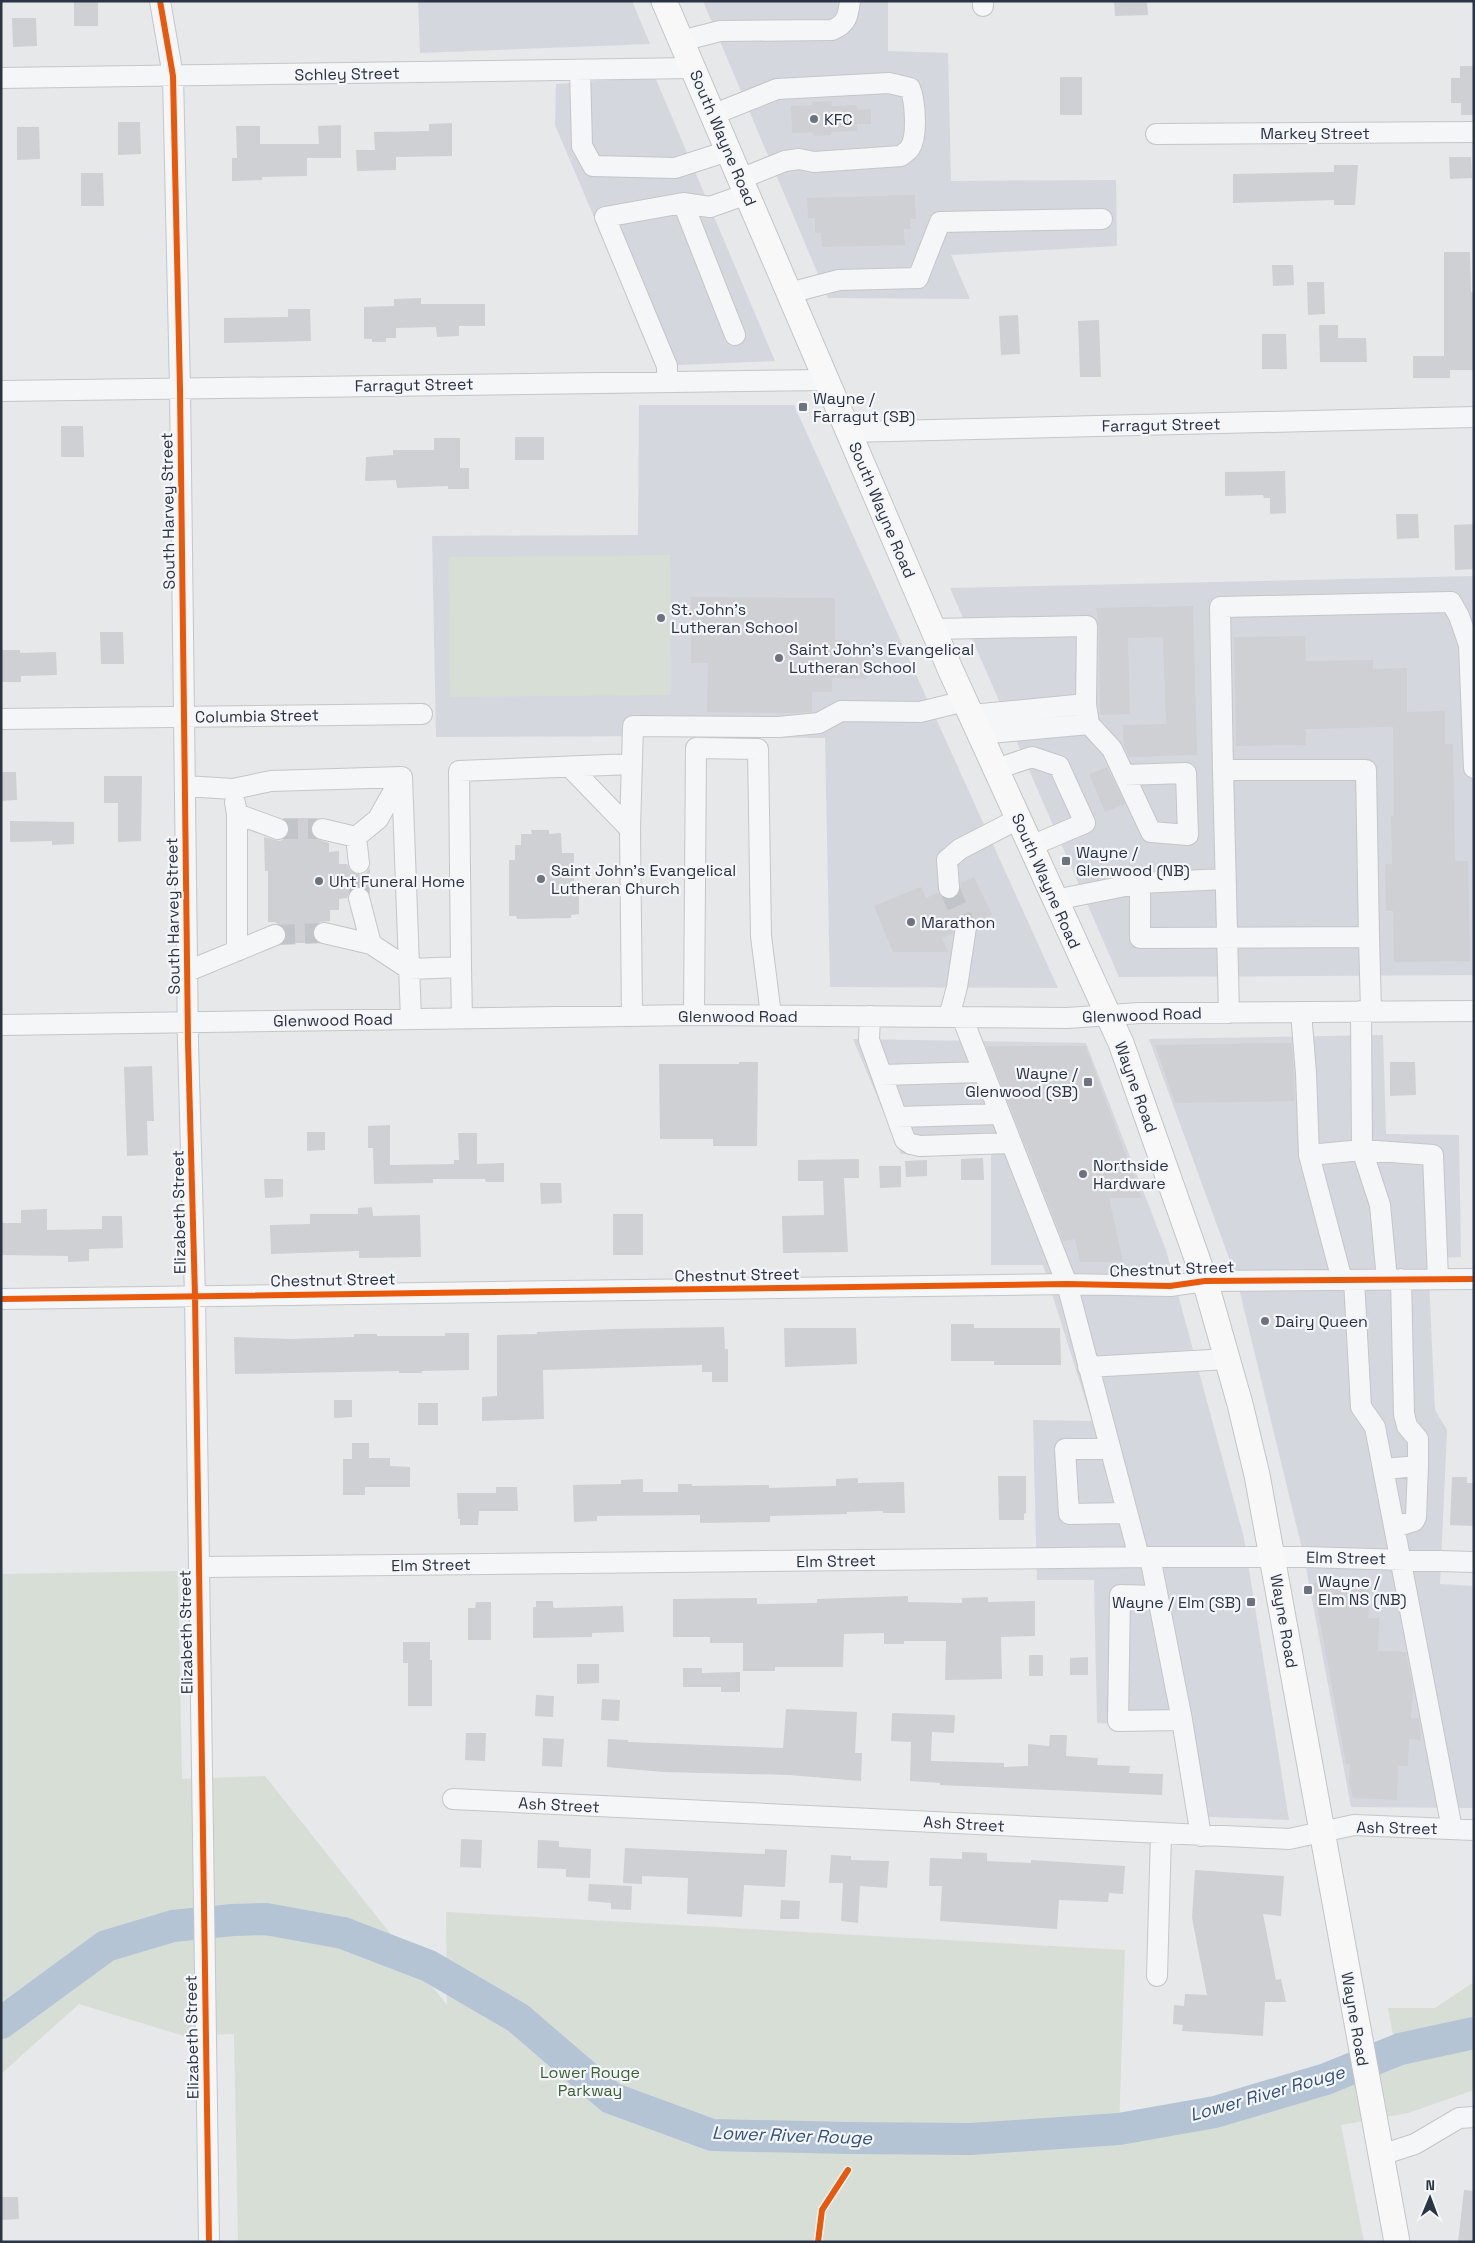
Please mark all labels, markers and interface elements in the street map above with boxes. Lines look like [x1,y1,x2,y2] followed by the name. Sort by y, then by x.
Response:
[294,63,400,85] street label: Schley Street
[685,67,761,209] street label: South Wayne Road
[824,109,853,130] place label: KFC
[808,113,820,125] marker: KFC
[1260,123,1370,144] street label: Markey Street
[354,373,474,397] street label: Farragut Street
[813,388,915,427] place label: Wayne / Farragut (SB)
[797,401,809,413] marker: Wayne / Farragut (SB)
[1101,413,1221,437] street label: Farragut Street
[156,432,180,590] street label: South Harvey Street
[844,439,920,581] street label: South Wayne Road
[671,599,798,638] place label: St. John's Lutheran School
[655,612,667,624] marker: St. John's Lutheran School
[789,639,974,678] place label: Saint John's Evangelical Lutheran School
[773,652,785,664] marker: Saint John's Evangelical Lutheran School
[195,704,319,728] street label: Columbia Street
[1007,810,1085,952] street label: South Wayne Road
[161,837,185,995] street label: South Harvey Street
[1076,842,1190,881] place label: Wayne / Glenwood (NB)
[1060,855,1072,867] marker: Wayne / Glenwood (NB)
[551,860,736,899] place label: Saint John's Evangelical Lutheran Church
[329,871,465,892] place label: Uht Funeral Home
[535,873,547,885] marker: Saint John's Evangelical Lutheran Church
[313,875,325,887] marker: Uht Funeral Home
[921,912,995,933] place label: Marathon
[905,916,917,928] marker: Marathon
[1082,1002,1202,1028] street label: Glenwood Road
[678,1006,798,1027] street label: Glenwood Road
[273,1008,393,1032] street label: Glenwood Road
[1110,1039,1162,1135] street label: Wayne Road
[965,1063,1078,1102] place label: Wayne / Glenwood (SB)
[1082,1076,1094,1088] marker: Wayne / Glenwood (SB)
[167,1150,191,1274] street label: Elizabeth Street
[1093,1155,1169,1194] place label: Northside Hardware
[1077,1168,1089,1180] marker: Northside Hardware
[1109,1256,1235,1282] street label: Chestnut Street
[674,1263,800,1287] street label: Chestnut Street
[270,1268,396,1292] street label: Chestnut Street
[1275,1311,1368,1332] place label: Dairy Queen
[1259,1315,1271,1327] marker: Dairy Queen
[1306,1547,1386,1569] street label: Elm Street
[796,1550,876,1572] street label: Elm Street
[391,1554,471,1576] street label: Elm Street
[174,1570,198,1694] street label: Elizabeth Street
[1318,1571,1407,1610] place label: Wayne / Elm NS (NB)
[1265,1572,1303,1670] street label: Wayne Road
[1302,1584,1314,1596] marker: Wayne / Elm NS (NB)
[1112,1592,1241,1613] place label: Wayne / Elm (SB)
[1245,1596,1257,1608] marker: Wayne / Elm (SB)
[518,1792,600,1818] street label: Ash Street
[923,1811,1005,1837] street label: Ash Street
[1356,1817,1438,1839] street label: Ash Street
[1336,1970,1374,2068] street label: Wayne Road
[180,1975,204,2099] street label: Elizabeth Street
[1187,2060,1348,2126] water label: Lower River Rouge
[540,2062,640,2101] park label: Lower Rouge Parkway
[712,2121,874,2149] water label: Lower River Rouge
[1405,2173,1455,2223] north arrow
[1425,2176,1435,2194] text: N

